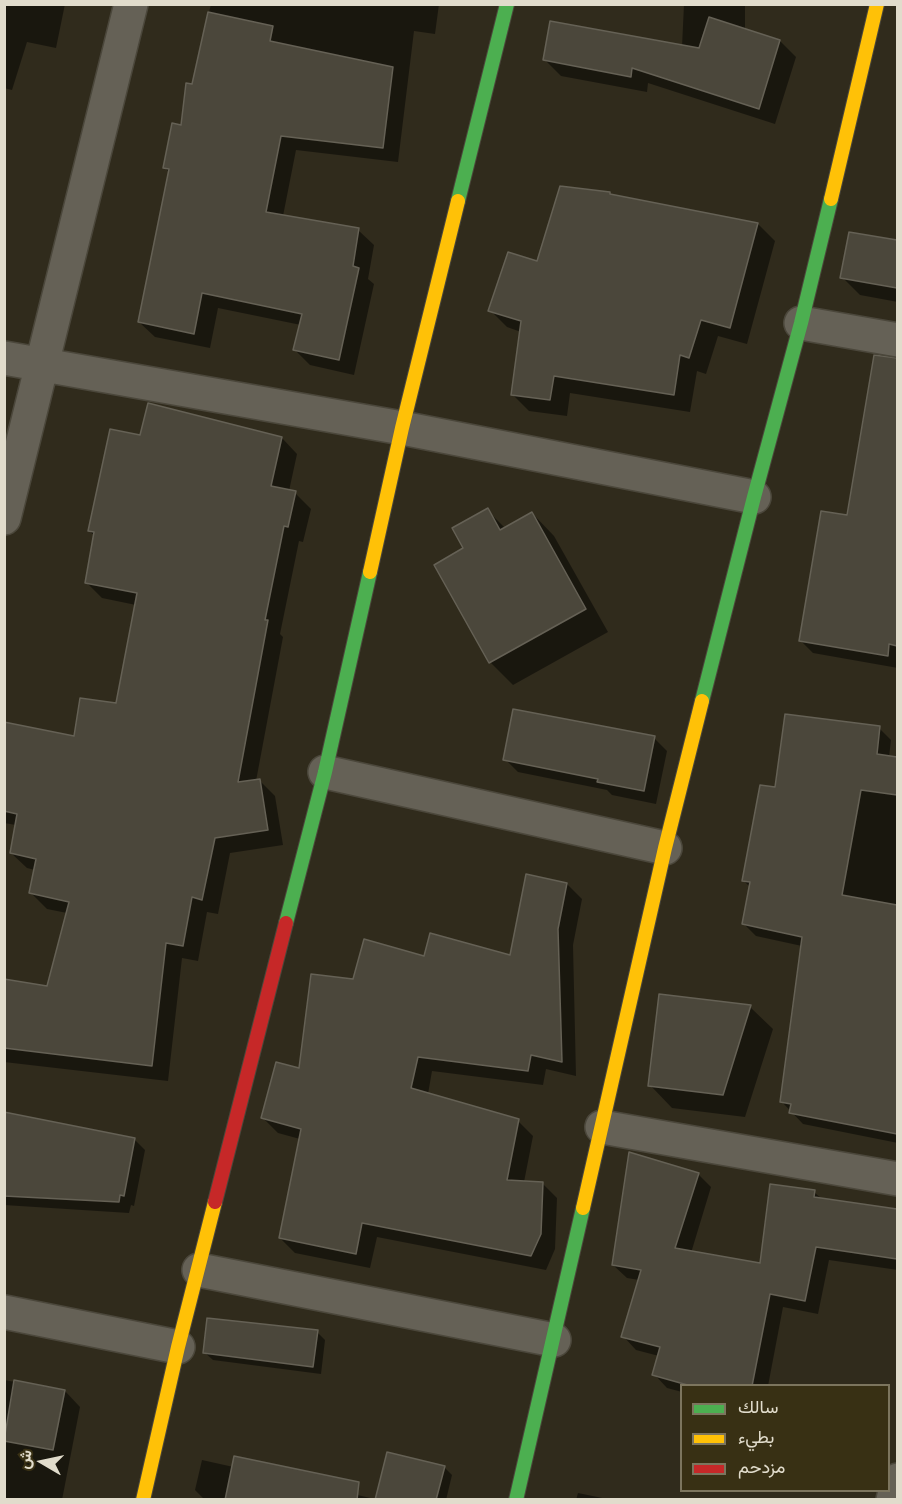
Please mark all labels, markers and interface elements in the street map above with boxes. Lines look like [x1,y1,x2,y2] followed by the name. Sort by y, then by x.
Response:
[680,1384,890,1492] legend
[738,1395,778,1417] text: سالك
[738,1425,774,1447] text: بطيء
[12,1432,72,1492] north arrow
[13,1448,35,1470] text: ش
[738,1455,785,1477] text: مزدحم

